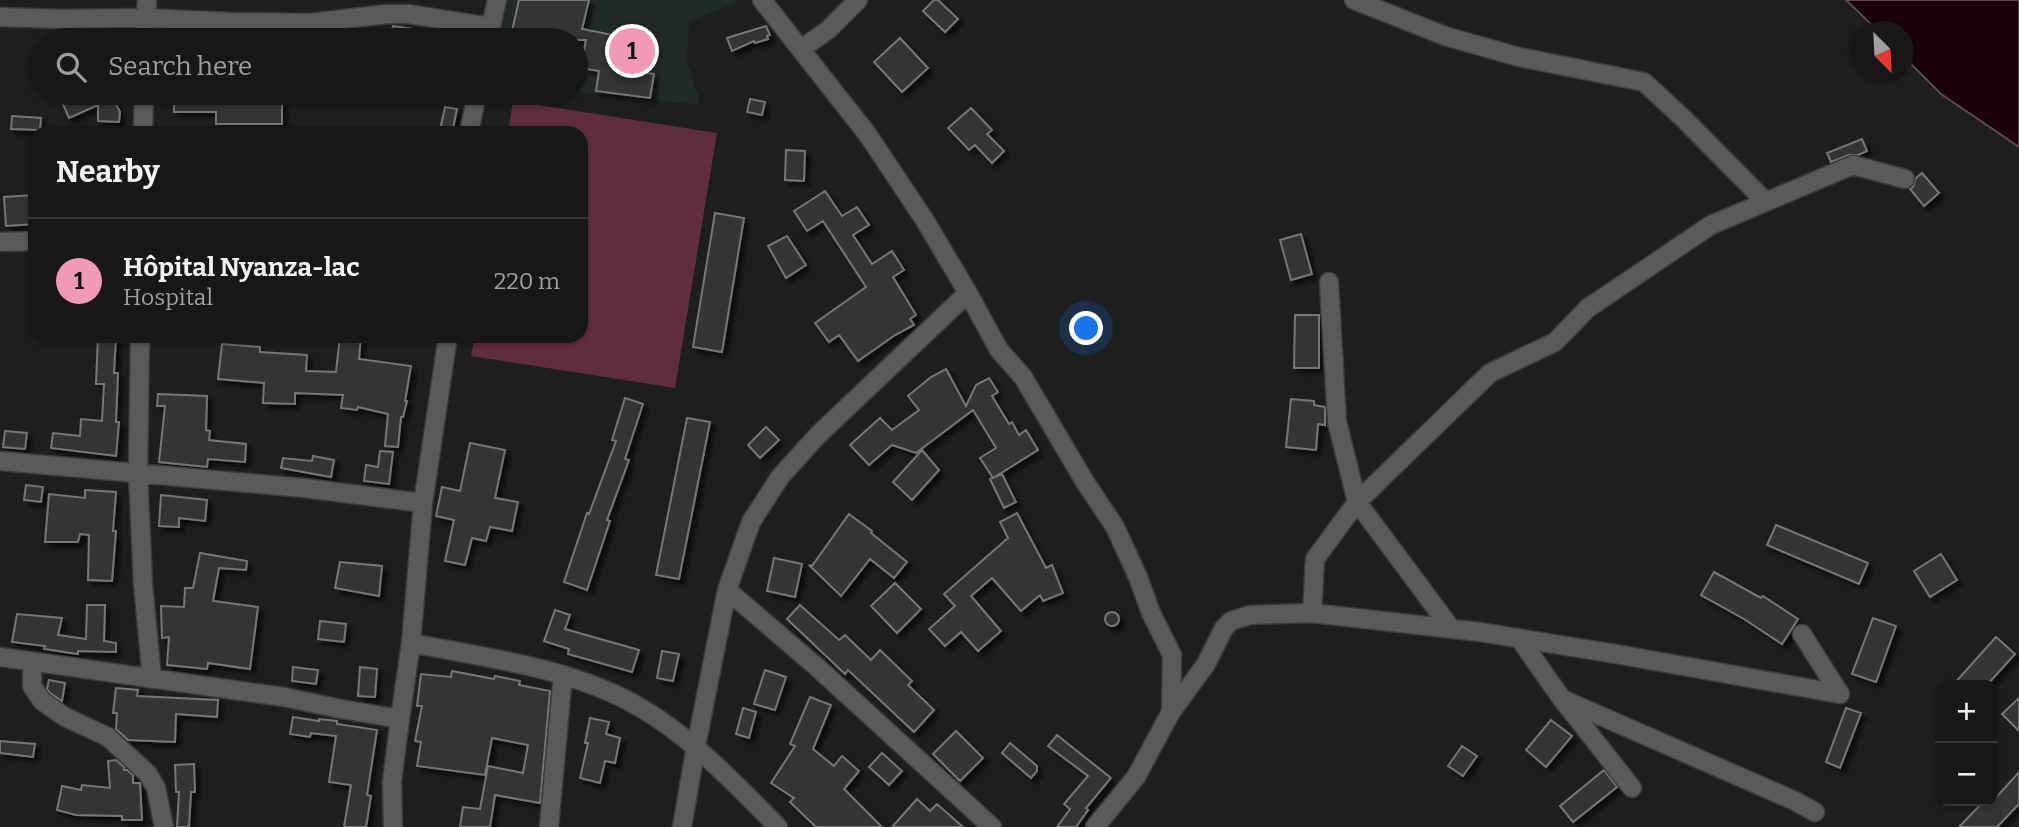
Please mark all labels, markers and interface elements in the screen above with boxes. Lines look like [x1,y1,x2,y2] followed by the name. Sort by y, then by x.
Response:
[1851,21,1914,84] north arrow
[609,25,655,77] pin: 1
[28,28,588,105] search box
[52,48,90,86] icon: search
[108,51,252,82] text: Search here
[56,154,160,190] text: Nearby
[123,252,360,283] text: Hôpital Nyanza-lac
[74,267,84,295] text: 1
[494,267,560,295] text: 220 m
[123,283,213,311] text: Hospital
[1069,311,1103,345] your location
[1935,680,1998,806] map controls
[1935,680,1998,743] button: +
[1935,743,1998,806] button: −

